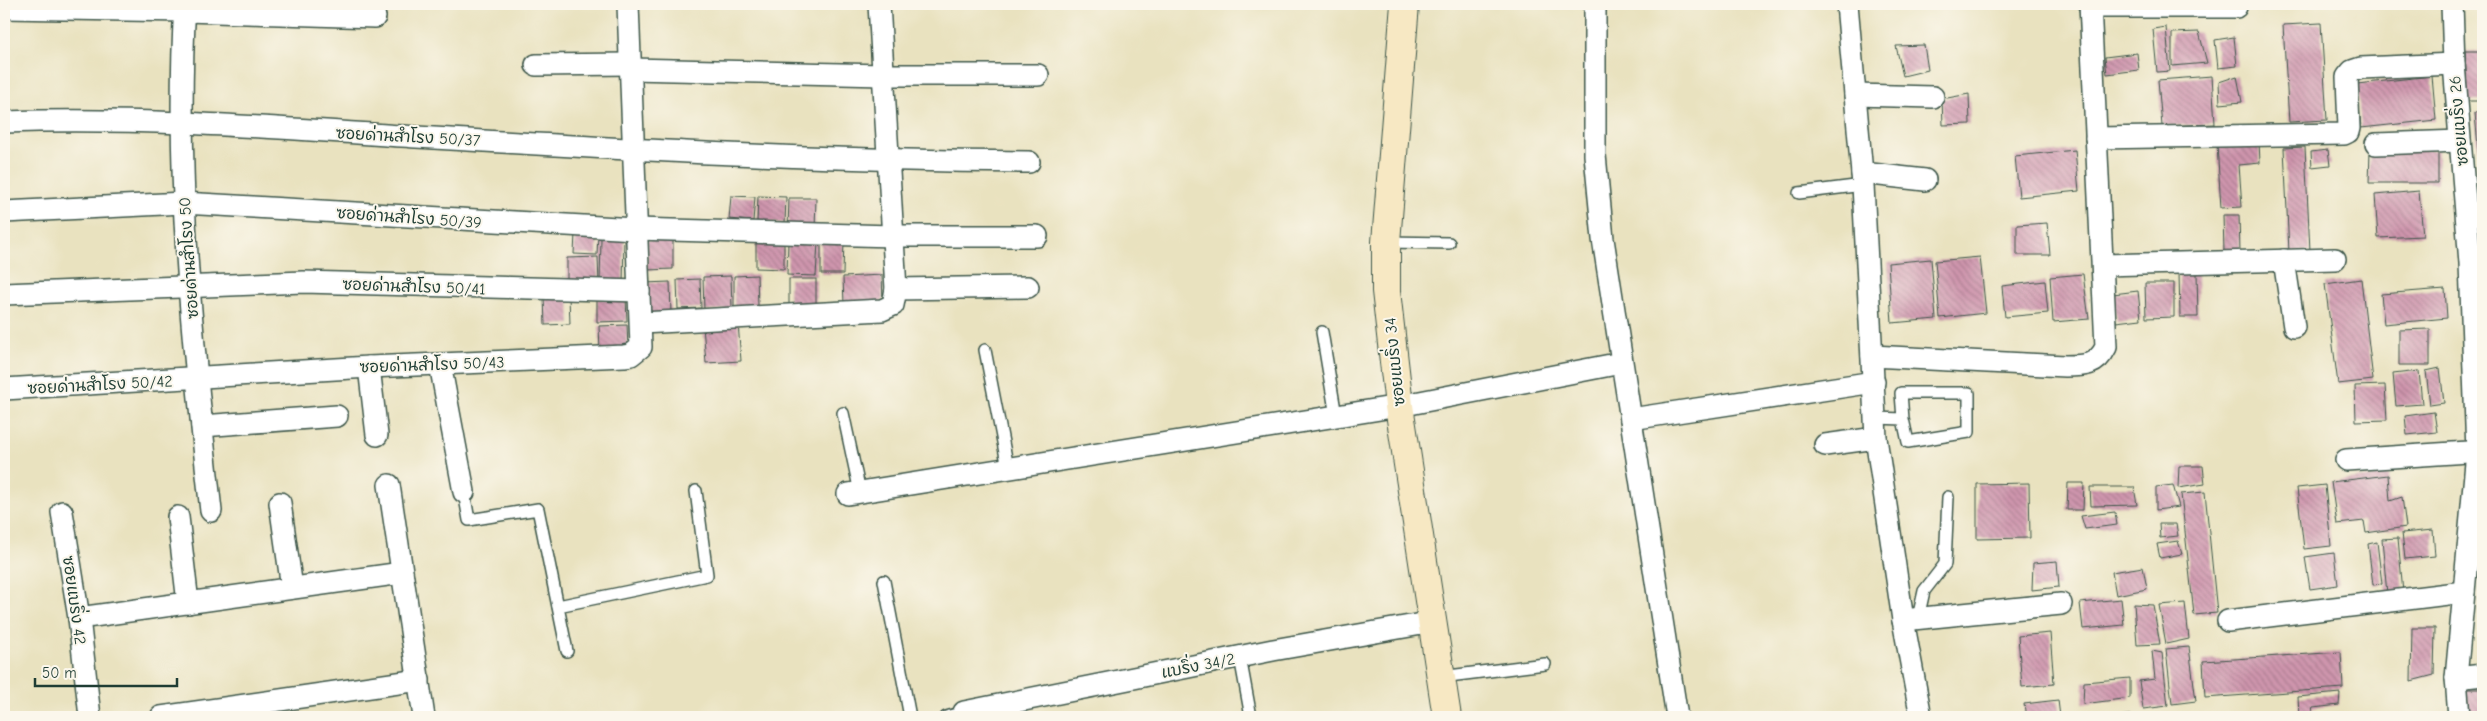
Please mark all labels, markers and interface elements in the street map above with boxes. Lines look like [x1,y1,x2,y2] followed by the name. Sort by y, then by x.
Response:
[2440,75,2472,167] street label: ซอยแบริ่ง 26
[335,121,481,150] street label: ซอยด่านสำโรง 50/37
[173,196,202,320] street label: ซอยด่านสำโรง 50
[336,201,482,232] street label: ซอยด่านสำโรง 50/39
[342,273,486,298] street label: ซอยด่านสำโรง 50/41
[1375,317,1409,408] street label: ซอยแบริ่ง 34
[359,350,505,377] street label: ซอยด่านสำโรง 50/43
[27,369,173,398] street label: ซอยด่านสำโรง 50/42
[59,554,95,646] street label: ซอยแบริ่ง 42
[1159,644,1237,682] street label: แบริ่ง 34/2
[35,656,178,688] scale bar
[42,664,77,682] text: 50 m

